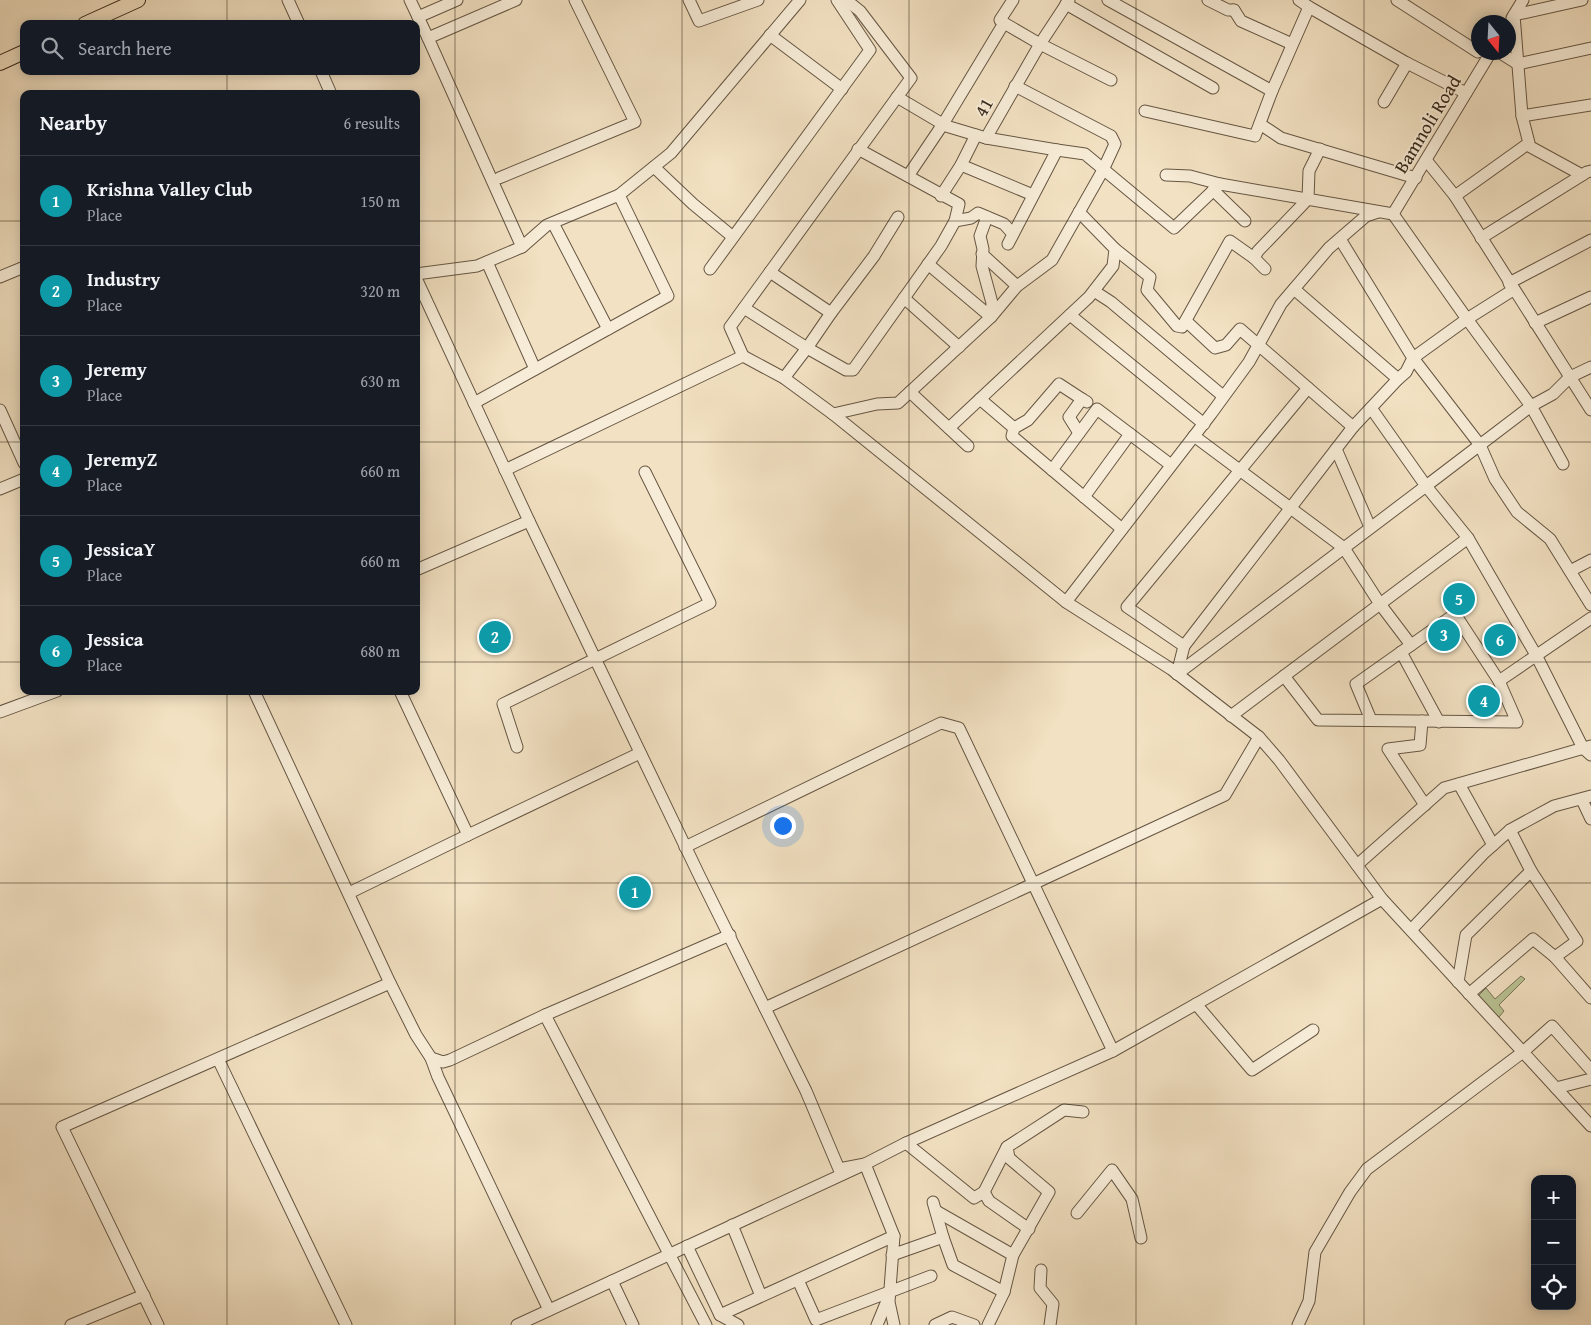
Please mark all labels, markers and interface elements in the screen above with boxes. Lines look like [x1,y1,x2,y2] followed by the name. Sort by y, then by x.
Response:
[1471,15,1516,60] north arrow
[20,20,420,75] search box
[38,34,66,62] icon: search
[78,34,172,62] text: Search here
[1387,69,1468,178] street label: Bamnoli Road
[966,92,1000,122] street label: 41
[40,107,107,138] text: Nearby
[343,111,400,135] text: 6 results
[87,175,252,203] text: Krishna Valley Club
[52,189,60,213] text: 1
[360,189,400,213] text: 150 m
[87,203,122,227] text: Place
[87,265,160,293] text: Industry
[52,279,60,303] text: 2
[360,279,400,303] text: 320 m
[87,293,122,317] text: Place
[87,355,147,383] text: Jeremy
[52,369,60,393] text: 3
[360,369,400,393] text: 630 m
[87,383,122,407] text: Place
[87,445,157,473] text: JeremyZ
[52,459,60,483] text: 4
[360,459,400,483] text: 660 m
[87,473,122,497] text: Place
[87,535,155,563] text: JessicaY
[52,549,60,573] text: 5
[360,549,400,573] text: 660 m
[87,563,122,587] text: Place
[1443,580,1475,618] pin: 5
[1428,616,1460,654] pin: 3
[479,618,511,656] pin: 2
[1484,621,1516,659] pin: 6
[87,625,144,653] text: Jessica
[52,639,60,663] text: 6
[360,639,400,663] text: 680 m
[87,653,122,677] text: Place
[1468,682,1500,720] pin: 4
[770,813,796,839] your location
[619,873,651,911] pin: 1
[1531,1175,1576,1310] map controls
[1531,1175,1576,1220] button: +
[1531,1220,1576,1265] button: −
[1531,1265,1576,1310] button: locate

